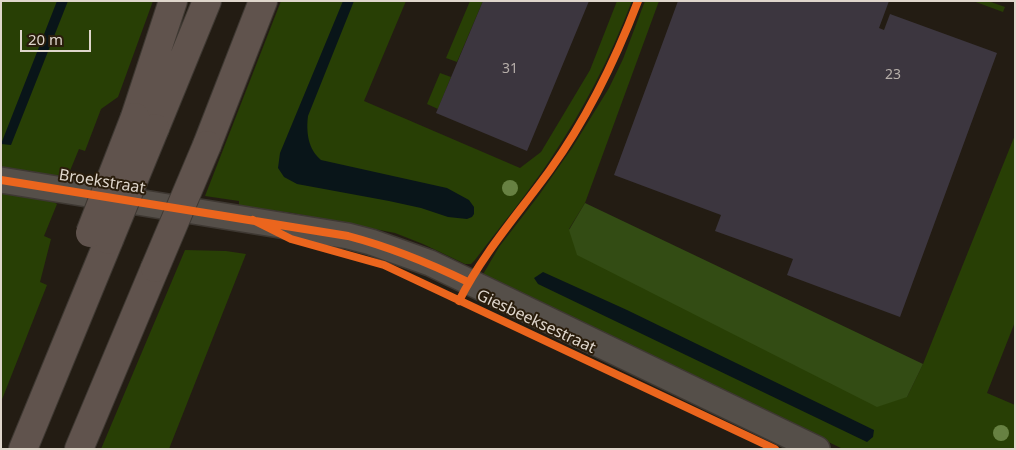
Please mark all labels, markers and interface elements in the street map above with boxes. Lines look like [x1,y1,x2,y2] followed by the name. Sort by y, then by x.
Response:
[22,20,94,52] scale bar
[28,29,63,49] text: 20 m
[502,61,518,77] house number: 31
[885,67,901,83] house number: 23
[57,166,147,198] street label: Broekstraat
[473,286,599,358] street label: Giesbeeksestraat

